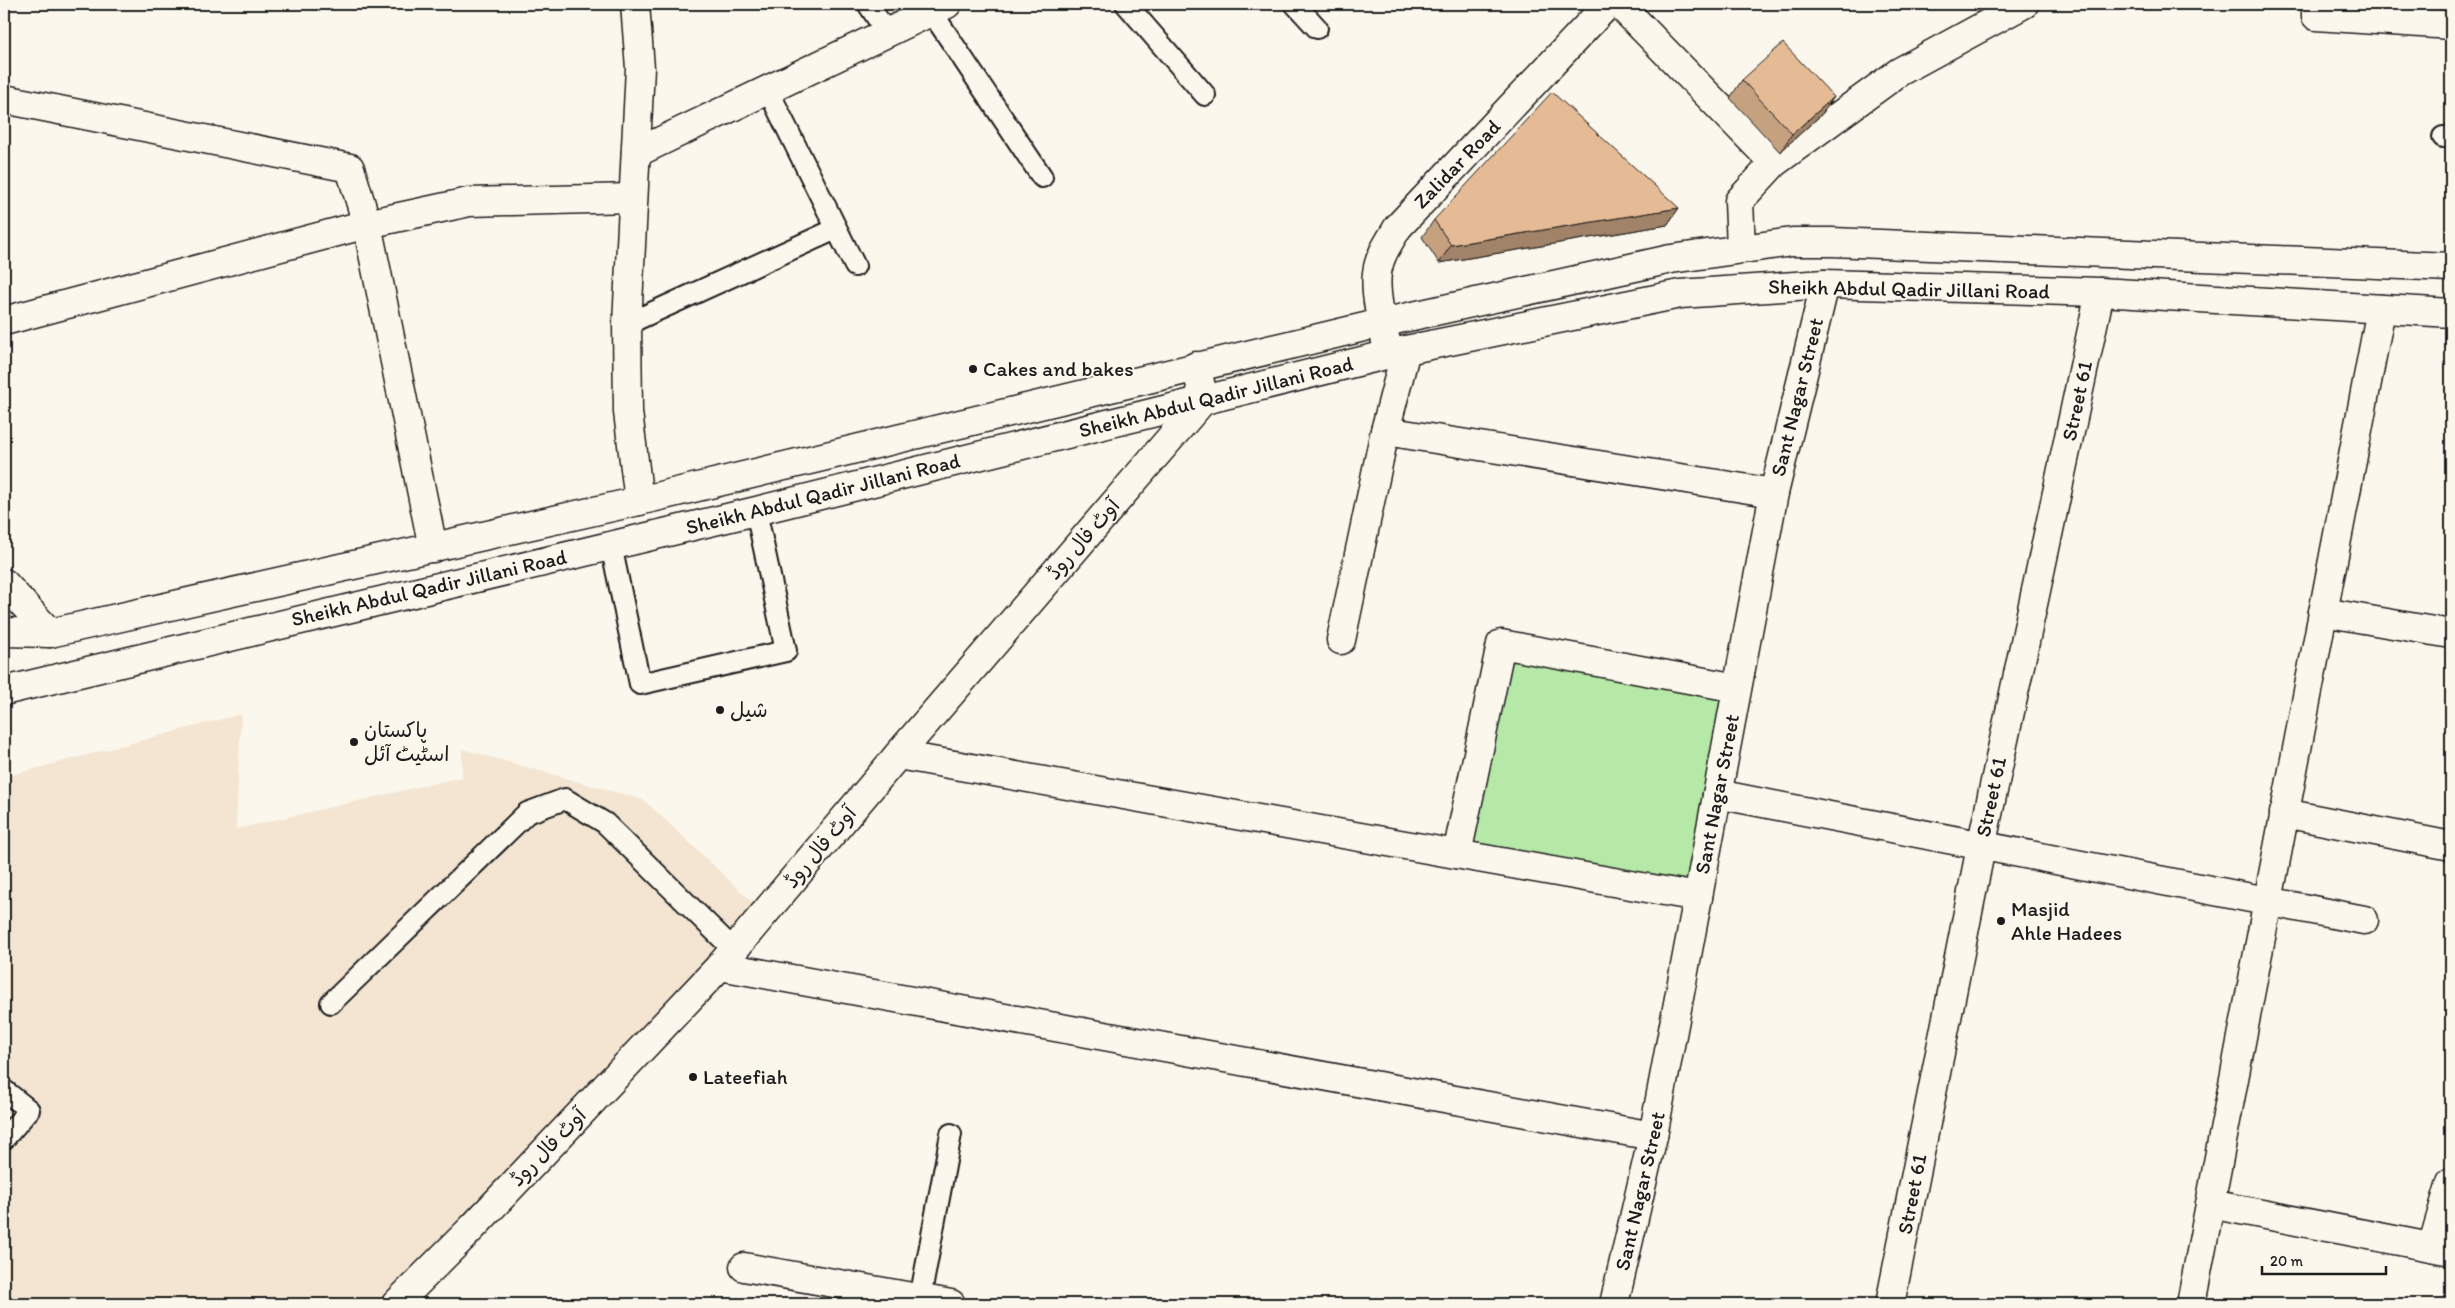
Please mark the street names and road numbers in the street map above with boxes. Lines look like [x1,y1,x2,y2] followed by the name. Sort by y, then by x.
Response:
[1408,113,1506,214] street label: Zalidar Road
[1768,274,2051,303] street label: Sheikh Abdul Qadir Jillani Road
[1765,315,1828,479] street label: Sant Nagar Street
[1076,350,1356,443] street label: Sheikh Abdul Qadir Jillani Road
[2056,358,2097,443] street label: Street 61
[683,447,963,540] street label: Sheikh Abdul Qadir Jillani Road
[1041,492,1125,584] street label: آوٹ فال روڈ
[289,544,569,631] street label: Sheikh Abdul Qadir Jillani Road
[1689,712,1744,876] street label: Sant Nagar Street
[1970,754,2011,839] street label: Street 61
[778,800,862,893] street label: آوٹ فال روڈ
[504,1102,592,1191] street label: آوٹ فال روڈ
[1609,1109,1670,1273] street label: Sant Nagar Street
[1892,1151,1932,1236] street label: Street 61

